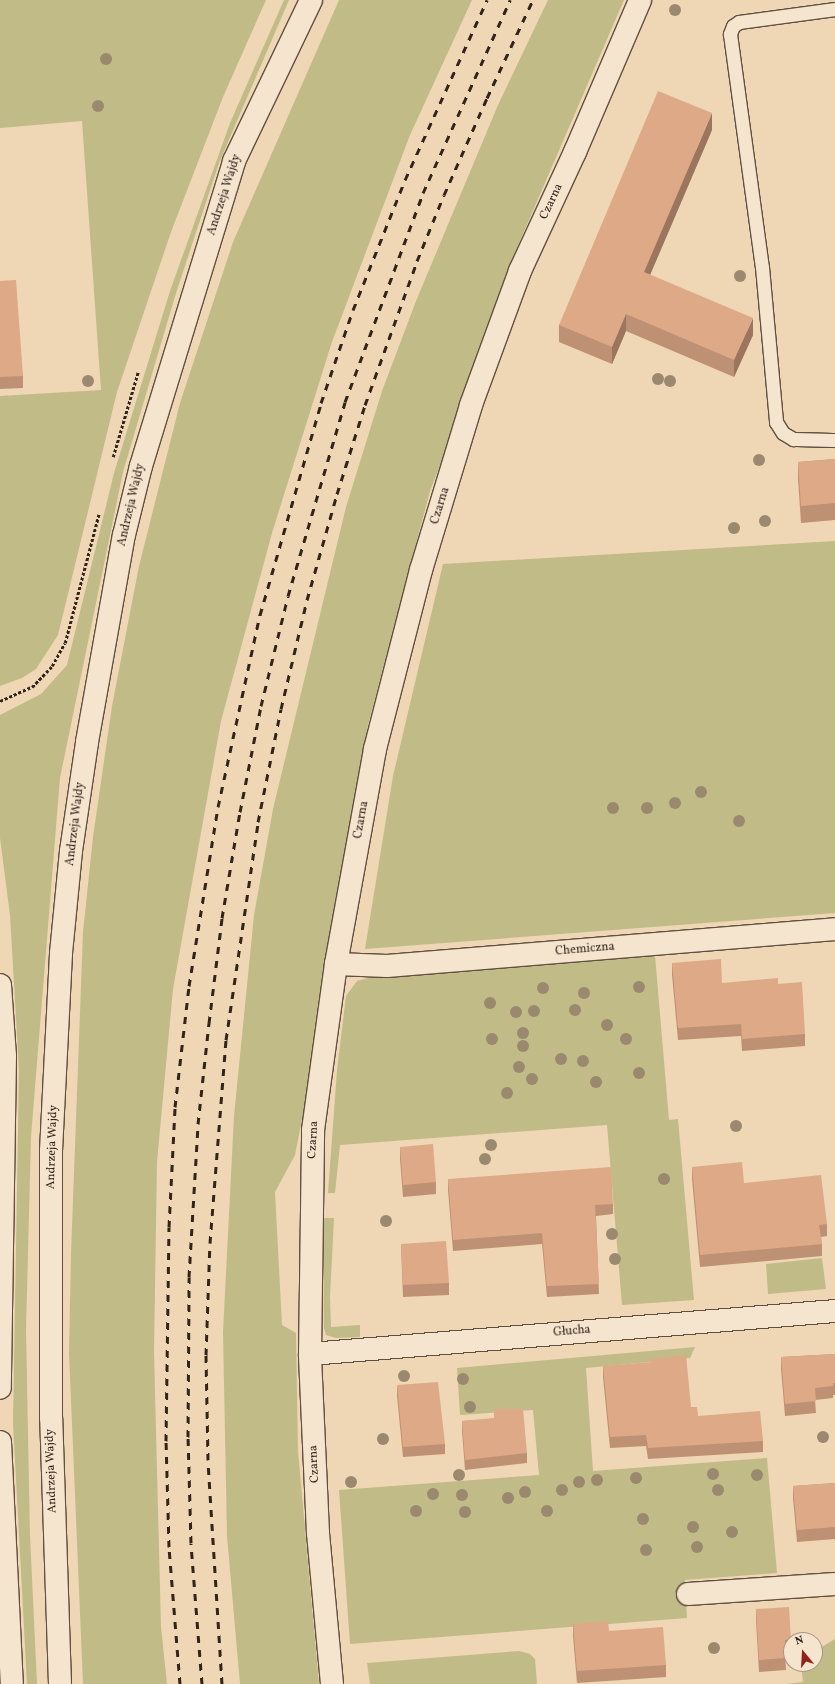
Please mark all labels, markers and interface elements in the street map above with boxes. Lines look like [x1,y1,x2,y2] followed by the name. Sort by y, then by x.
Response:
[205,152,245,238] street label: Andrzeja Wajdy
[537,182,567,222] street label: Czarna
[115,462,149,548] street label: Andrzeja Wajdy
[429,486,453,526] street label: Czarna
[64,781,88,867] street label: Andrzeja Wajdy
[352,800,372,840] street label: Czarna
[555,940,615,960] street label: Chemiczna
[44,1104,62,1190] street label: Andrzeja Wajdy
[306,1121,322,1159] street label: Czarna
[553,1323,591,1341] street label: Głucha
[43,1428,61,1514] street label: Andrzeja Wajdy
[307,1445,323,1483] street label: Czarna
[783,1632,823,1672] north arrow
[793,1633,806,1649] text: N

